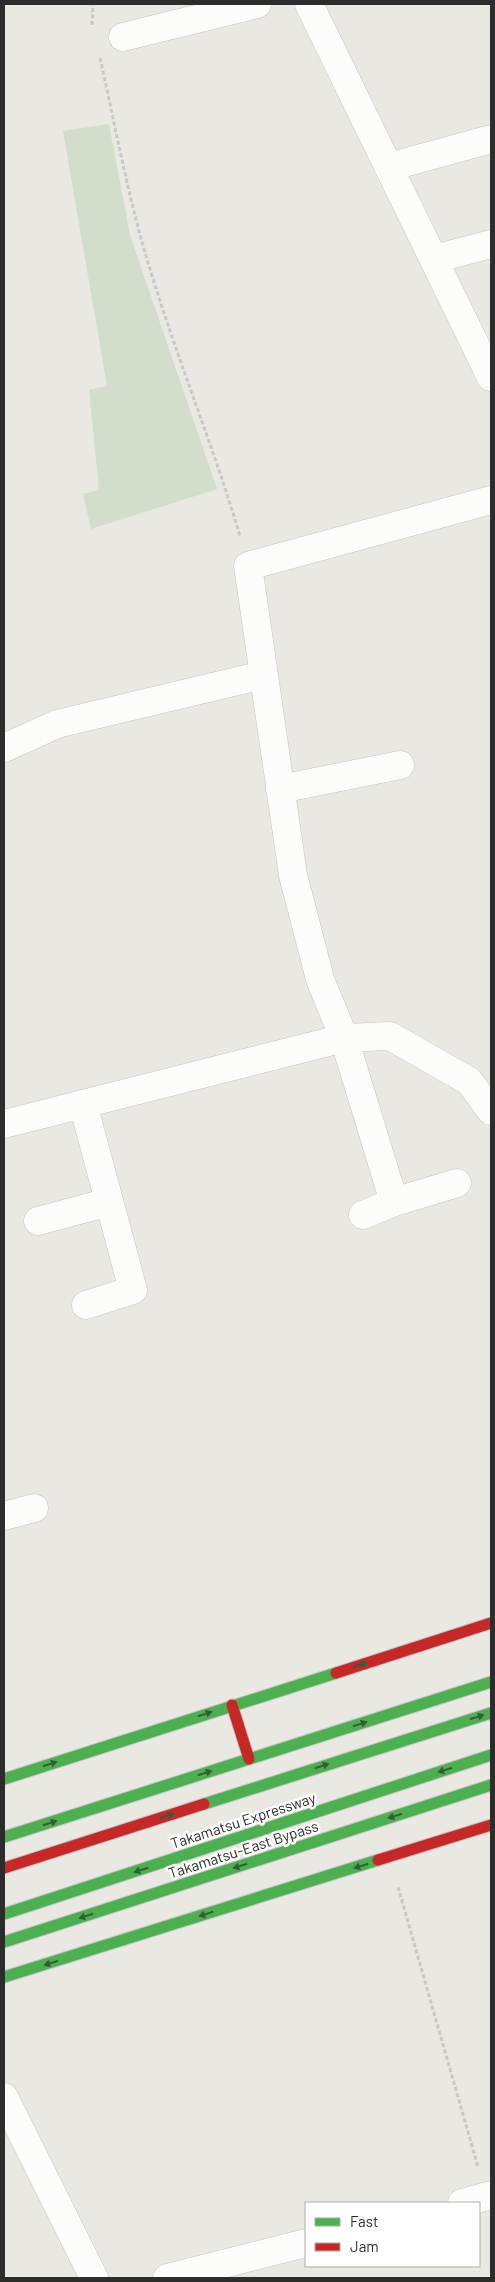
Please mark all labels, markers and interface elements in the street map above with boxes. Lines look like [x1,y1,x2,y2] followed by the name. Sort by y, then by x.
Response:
[352,1661,367,1668] one-way arrow
[197,1710,212,1717] one-way arrow
[469,1713,484,1721] one-way arrow
[353,1720,368,1728] one-way arrow
[43,1760,58,1768] one-way arrow
[314,1762,329,1770] one-way arrow
[437,1766,452,1774] one-way arrow
[198,1769,213,1777] one-way arrow
[168,1788,318,1852] street label: Takamatsu Expressway
[160,1811,175,1819] one-way arrow
[387,1812,402,1820] one-way arrow
[166,1816,320,1882] street label: Takamatsu-East Bypass
[43,1818,58,1826] one-way arrow
[233,1863,248,1870] one-way arrow
[354,1863,369,1870] one-way arrow
[133,1866,148,1874] one-way arrow
[198,1911,213,1919] one-way arrow
[78,1912,93,1920] one-way arrow
[43,1959,58,1967] one-way arrow
[305,2202,480,2267] legend
[350,2212,378,2230] text: Fast
[350,2237,379,2255] text: Jam

